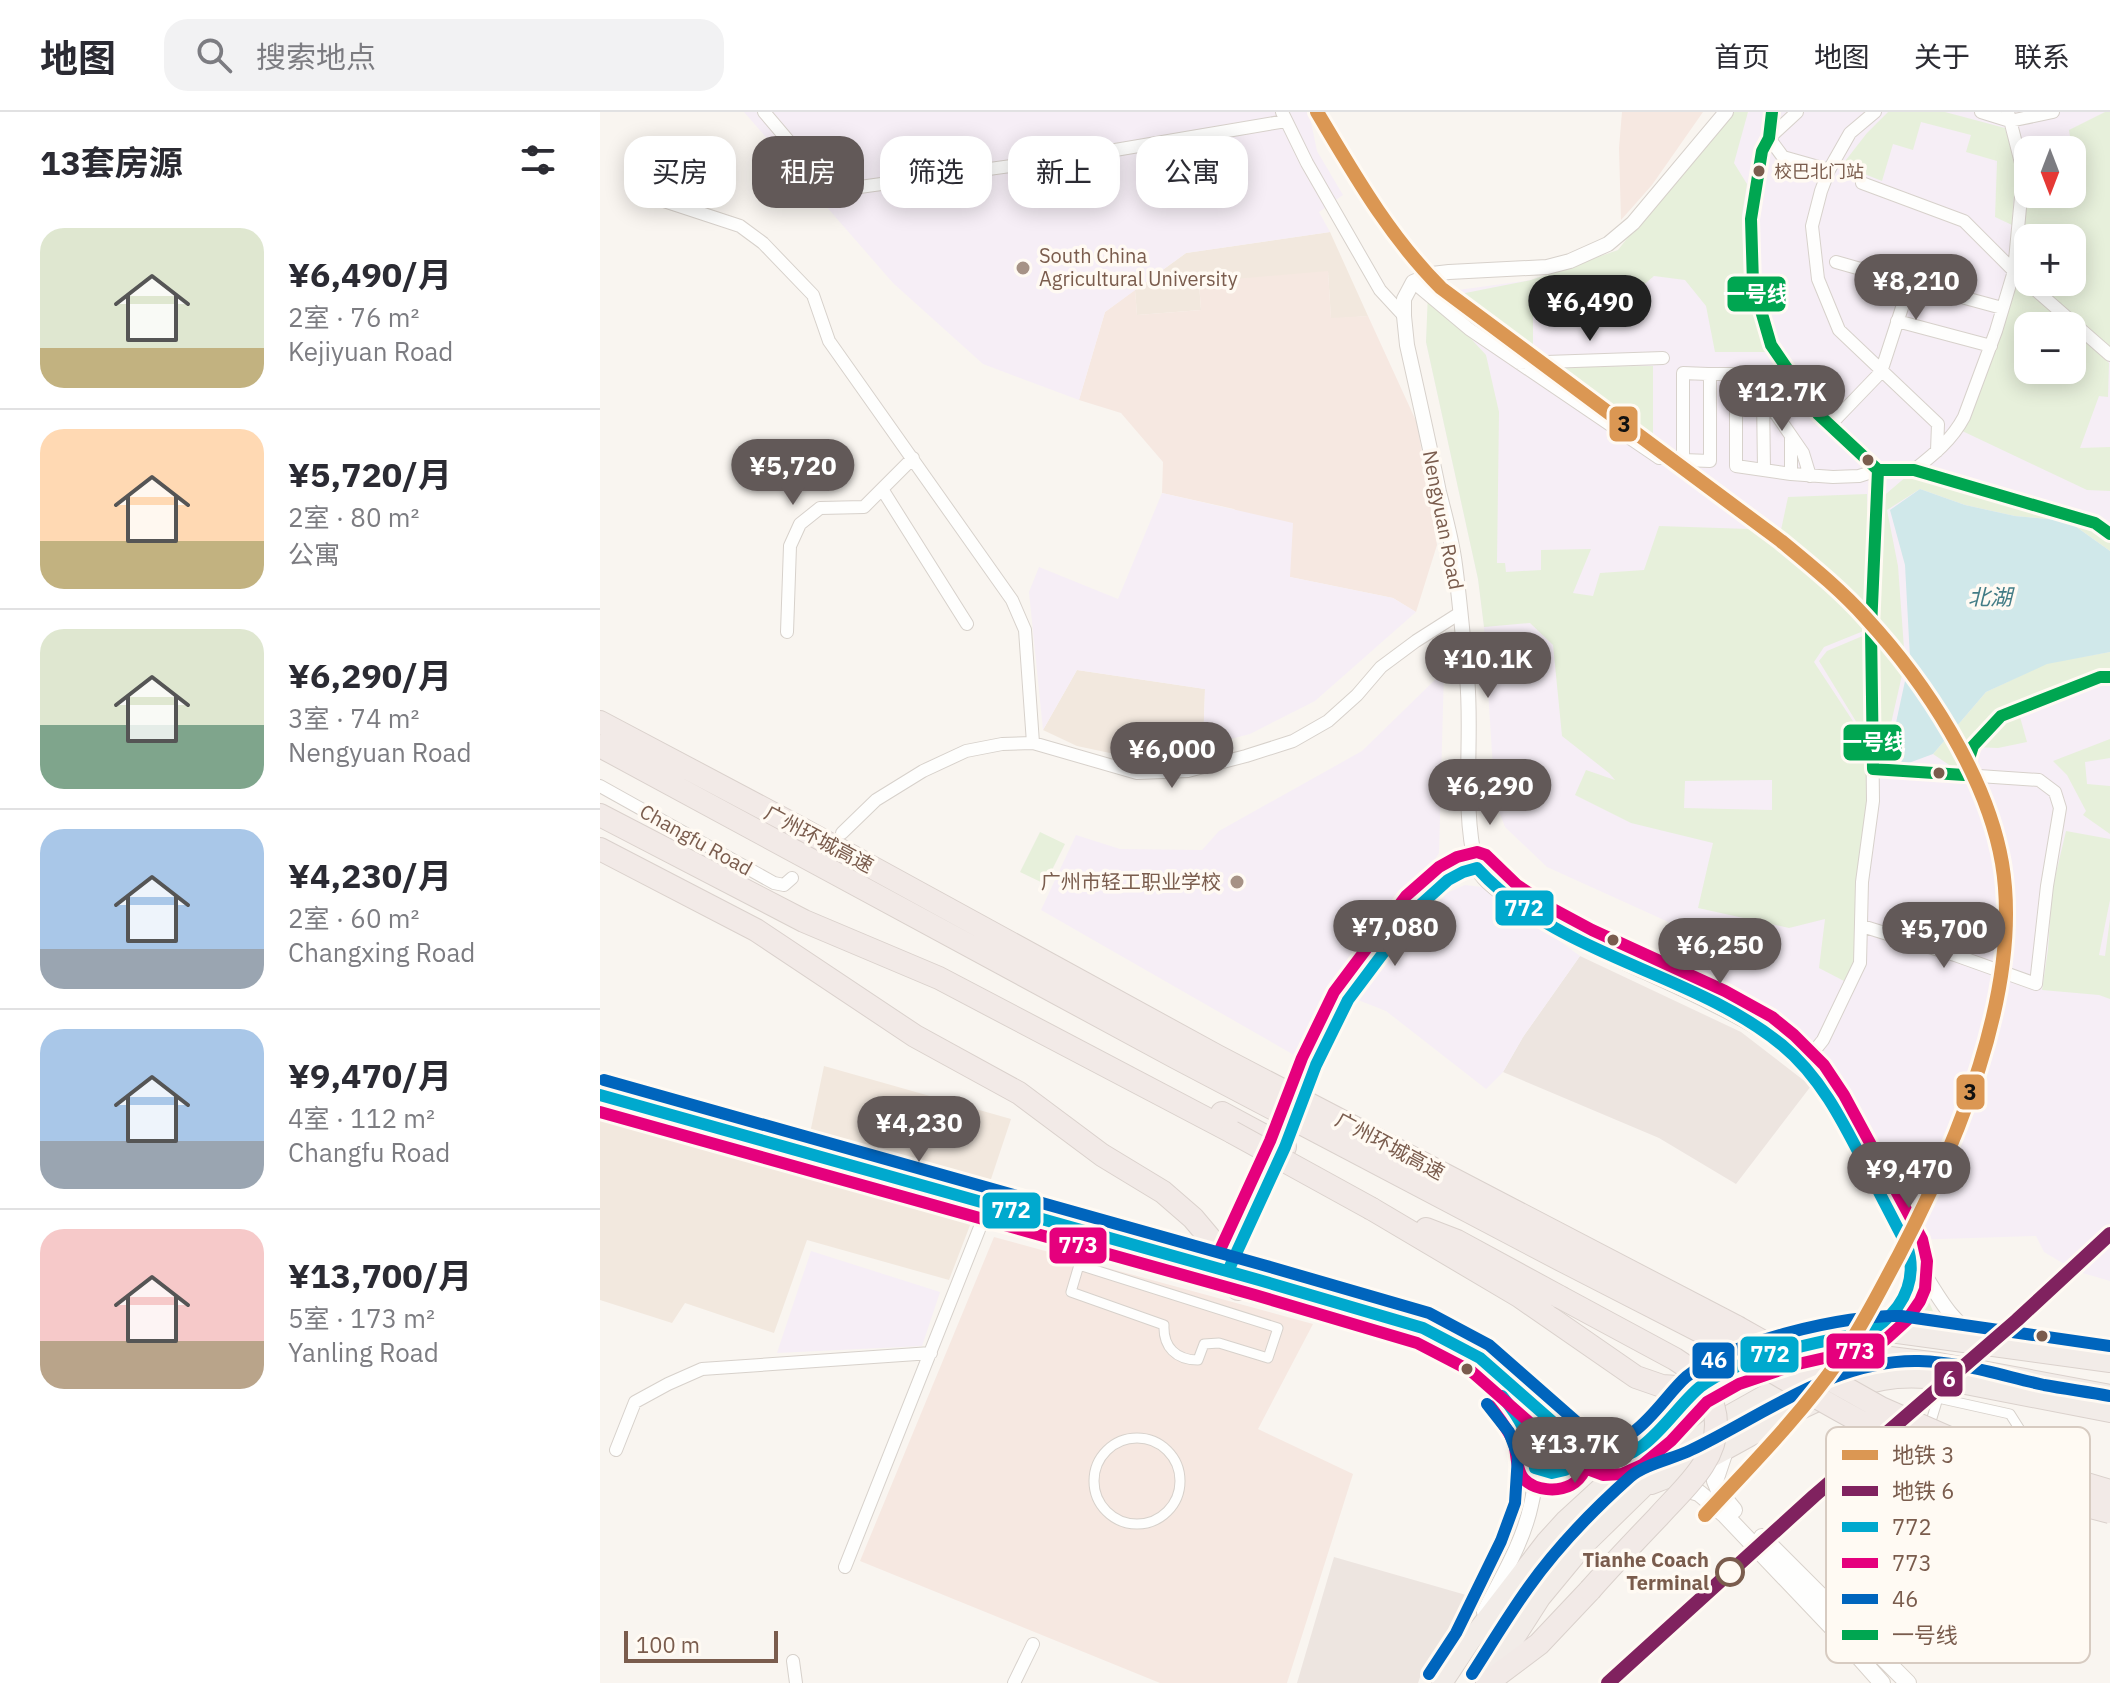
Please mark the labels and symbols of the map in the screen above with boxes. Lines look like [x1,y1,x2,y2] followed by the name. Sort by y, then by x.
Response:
[2014,136,2086,208] north arrow
[1774,160,1864,183] place label: 校巴北门站
[1751,163,1767,179] marker: 校巴北门站
[1039,242,1238,292] place label: South China Agricultural University
[1851,254,1981,322] pin: ¥8,210
[1014,259,1032,277] marker: South China Agricultural University
[1525,275,1655,343] pin: ¥6,490
[1726,275,1787,313] line badge: 一号线
[1723,279,1789,308] text: 一号线
[1717,365,1847,433] pin: ¥12.7K
[1608,405,1639,443] line badge: 3
[1617,409,1631,438] text: 3
[728,439,858,507] pin: ¥5,720
[1417,448,1470,592] street label: Nengyuan Road
[1860,452,1876,468] unlabelled marker
[1968,582,2015,611] water label: 北湖
[1423,632,1553,700] pin: ¥10.1K
[1107,722,1237,790] pin: ¥6,000
[1842,723,1903,762] line badge: 一号线
[1840,727,1906,756] text: 一号线
[1425,759,1555,827] pin: ¥6,290
[1931,765,1947,781] unlabelled marker
[635,797,757,882] street label: Changfu Road
[760,798,879,879] street label: 广州环城高速
[1041,868,1221,895] place label: 广州市轻工职业学校
[1228,873,1246,891] marker: 广州市轻工职业学校
[1494,889,1555,927] line badge: 772
[1504,893,1544,922] text: 772
[1330,900,1460,968] pin: ¥7,080
[1879,902,2009,970] pin: ¥5,700
[1655,918,1785,986] pin: ¥6,250
[1605,932,1621,948] unlabelled marker
[1955,1073,1986,1111] line badge: 3
[1963,1077,1977,1106] text: 3
[854,1096,984,1164] pin: ¥4,230
[1331,1105,1450,1186] street label: 广州环城高速
[1844,1142,1974,1210] pin: ¥9,470
[981,1191,1042,1230] line badge: 772
[991,1195,1031,1224] text: 772
[1048,1226,1108,1265] line badge: 773
[1058,1230,1098,1259] text: 773
[2034,1328,2050,1344] unlabelled marker
[1825,1332,1886,1370] line badge: 773
[1739,1335,1800,1374] line badge: 772
[1835,1336,1875,1365] text: 773
[1750,1339,1790,1368] text: 772
[1691,1341,1736,1380] line badge: 46
[1701,1345,1727,1374] text: 46
[1933,1360,1964,1398] line badge: 6
[1459,1361,1475,1377] unlabelled marker
[1942,1364,1956,1393] text: 6
[1510,1417,1640,1485] pin: ¥13.7K
[1826,1427,2090,1663] legend
[1892,1440,1954,1469] text: 地铁 3
[1892,1476,1954,1505] text: 地铁 6
[1892,1512,1932,1541] text: 772
[1582,1546,1709,1596] place label: Tianhe Coach Terminal
[1892,1548,1932,1577] text: 773
[1716,1558,1744,1586] marker: Tianhe Coach Terminal
[1892,1584,1918,1613] text: 46
[1892,1620,1958,1649] text: 一号线
[624,1627,778,1663] scale bar

